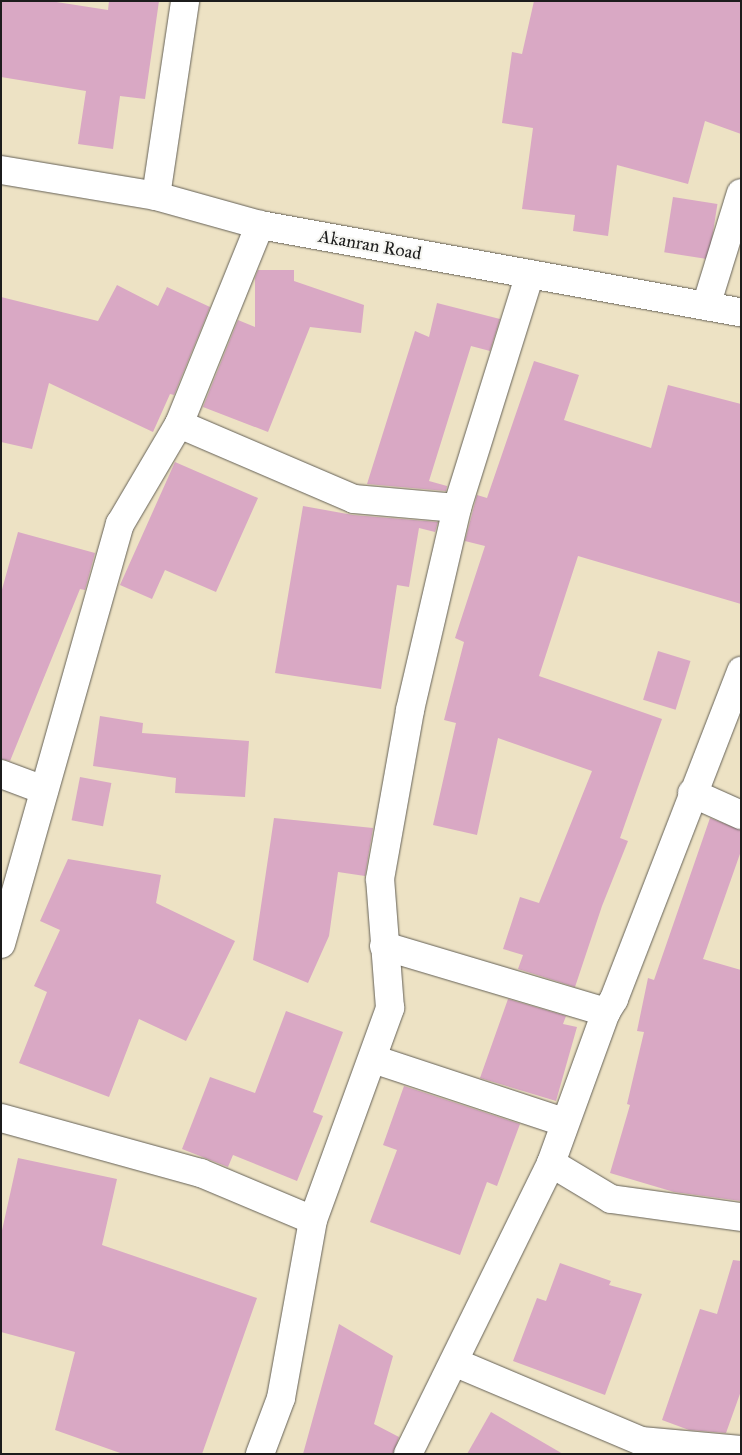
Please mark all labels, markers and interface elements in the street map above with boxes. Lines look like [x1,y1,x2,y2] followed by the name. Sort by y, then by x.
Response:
[317,225,423,265] street label: Akanran Road

